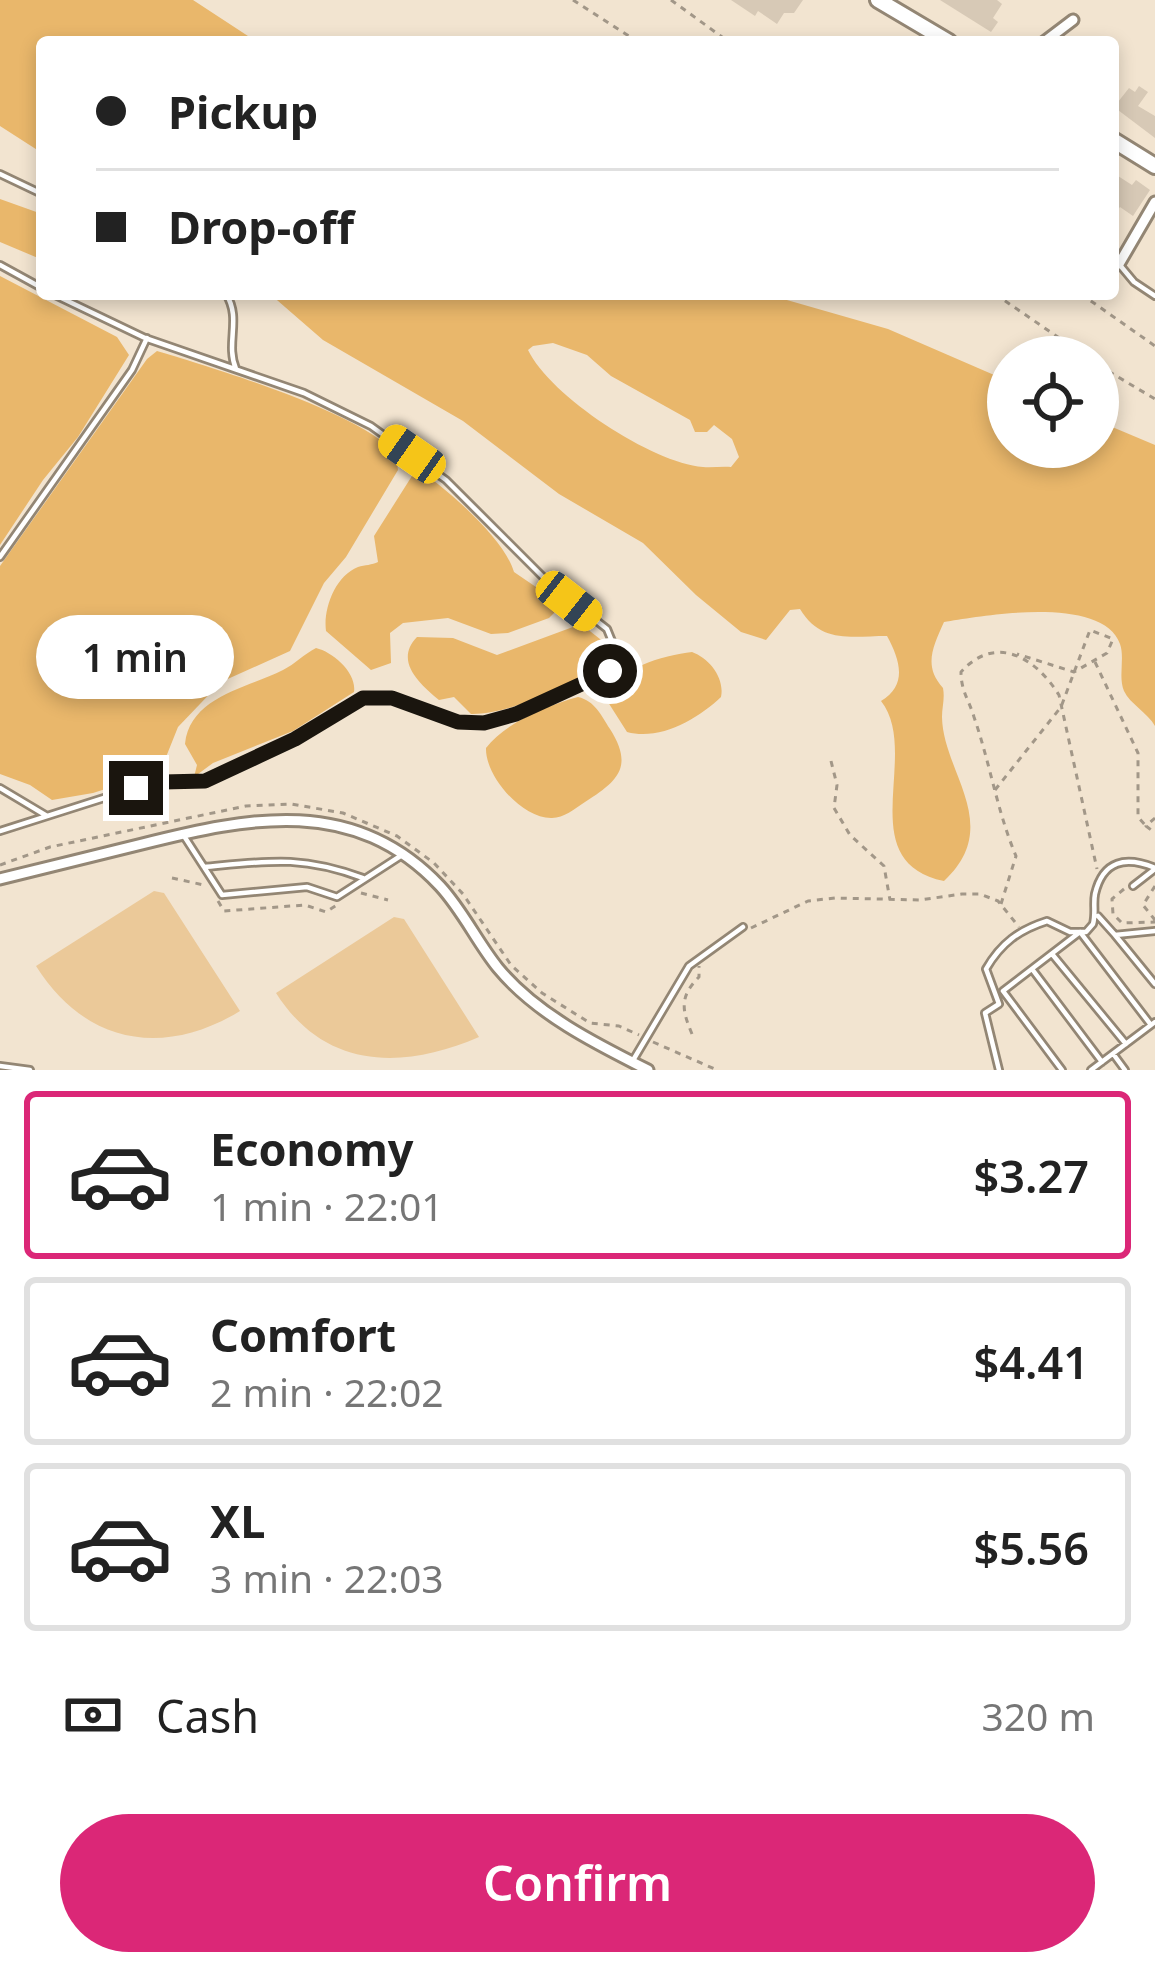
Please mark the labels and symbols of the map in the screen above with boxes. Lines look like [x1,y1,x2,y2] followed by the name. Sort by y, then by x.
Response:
[372,419,452,489] car
[530,565,608,637] car
[37,614,235,698] callout: 1 min
[583,644,637,698] route start
[109,761,163,815] route end

